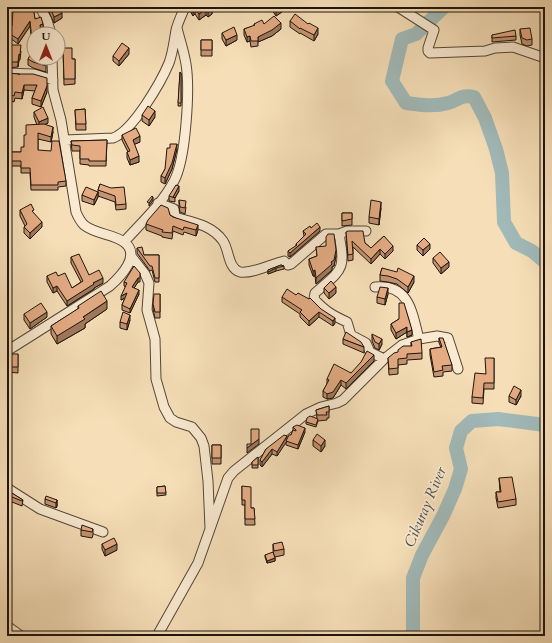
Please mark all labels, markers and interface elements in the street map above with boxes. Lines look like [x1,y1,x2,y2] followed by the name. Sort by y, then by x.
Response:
[26,26,66,66] north arrow
[42,29,51,44] text: U
[399,463,451,550] water label: Cikuray River

